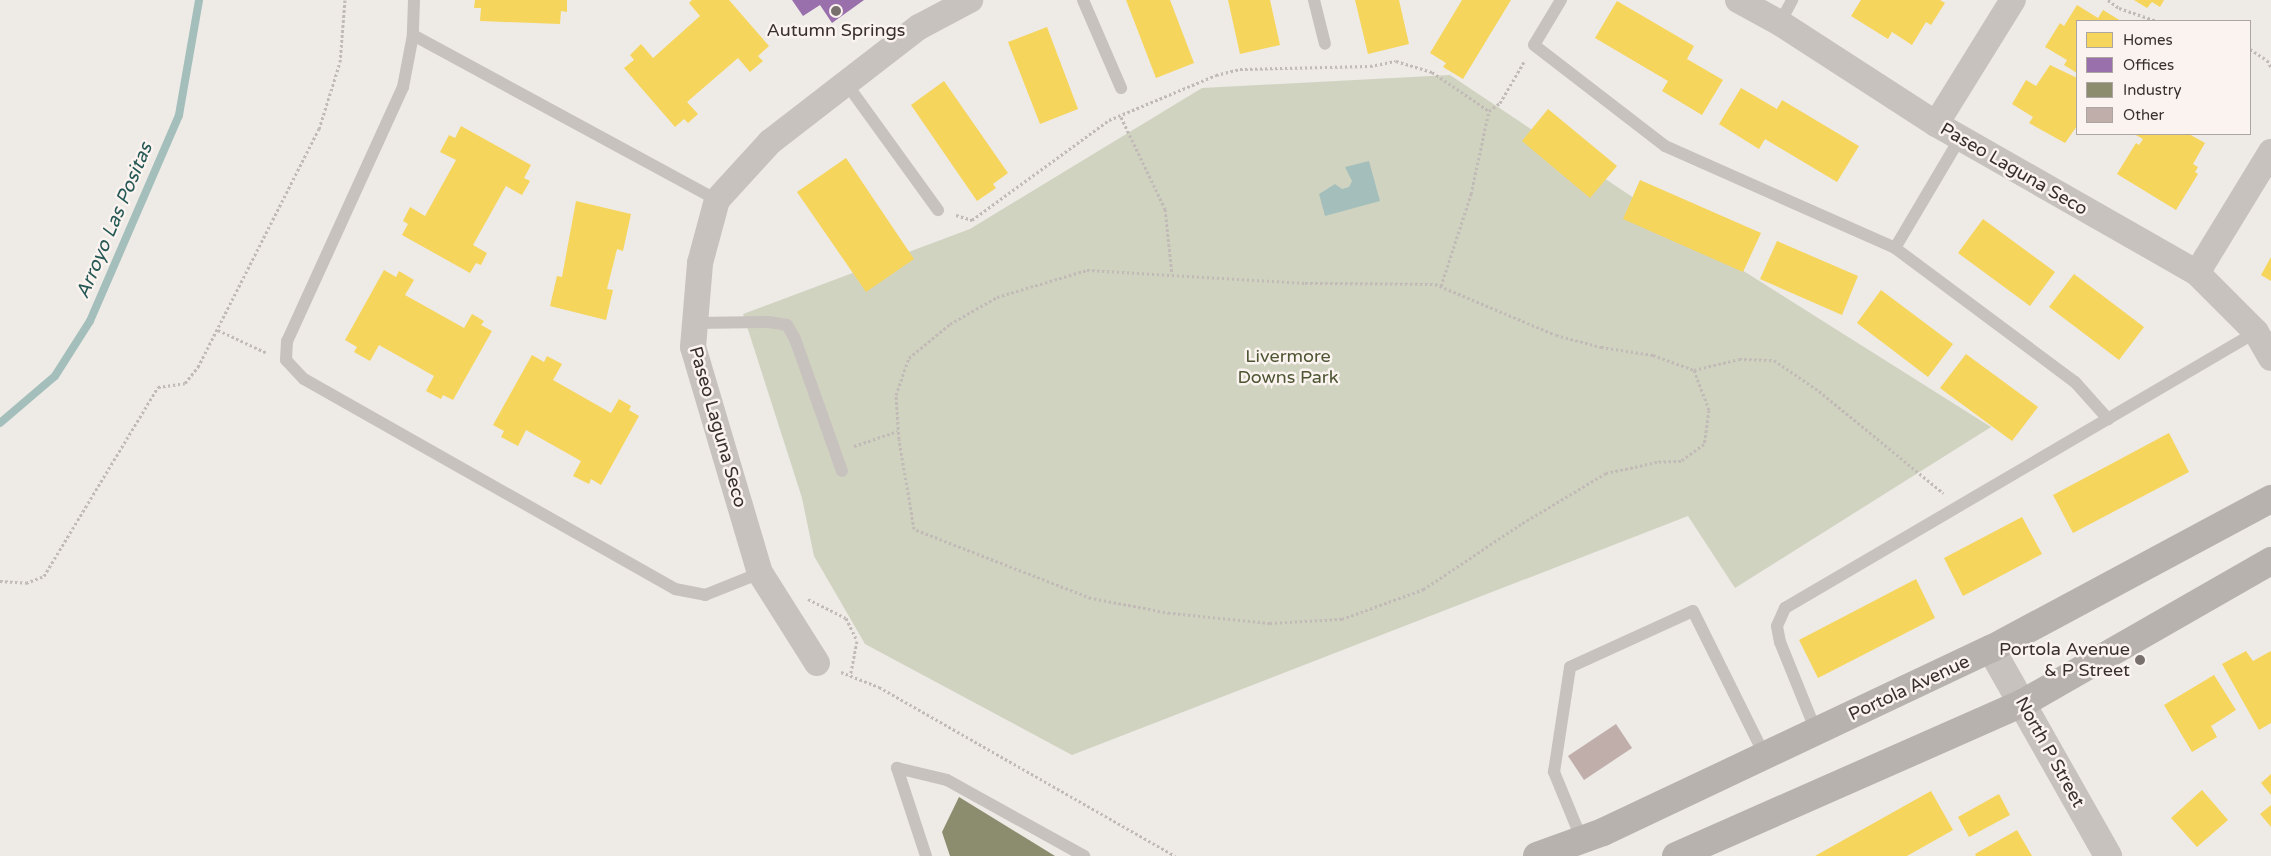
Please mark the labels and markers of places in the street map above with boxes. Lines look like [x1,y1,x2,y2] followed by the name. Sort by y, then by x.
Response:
[830,5,842,17] marker: Autumn Springs
[767,19,905,41] place label: Autumn Springs
[1999,639,2130,682] place label: Portola Avenue & P Street
[2134,654,2146,666] marker: Portola Avenue & P Street

